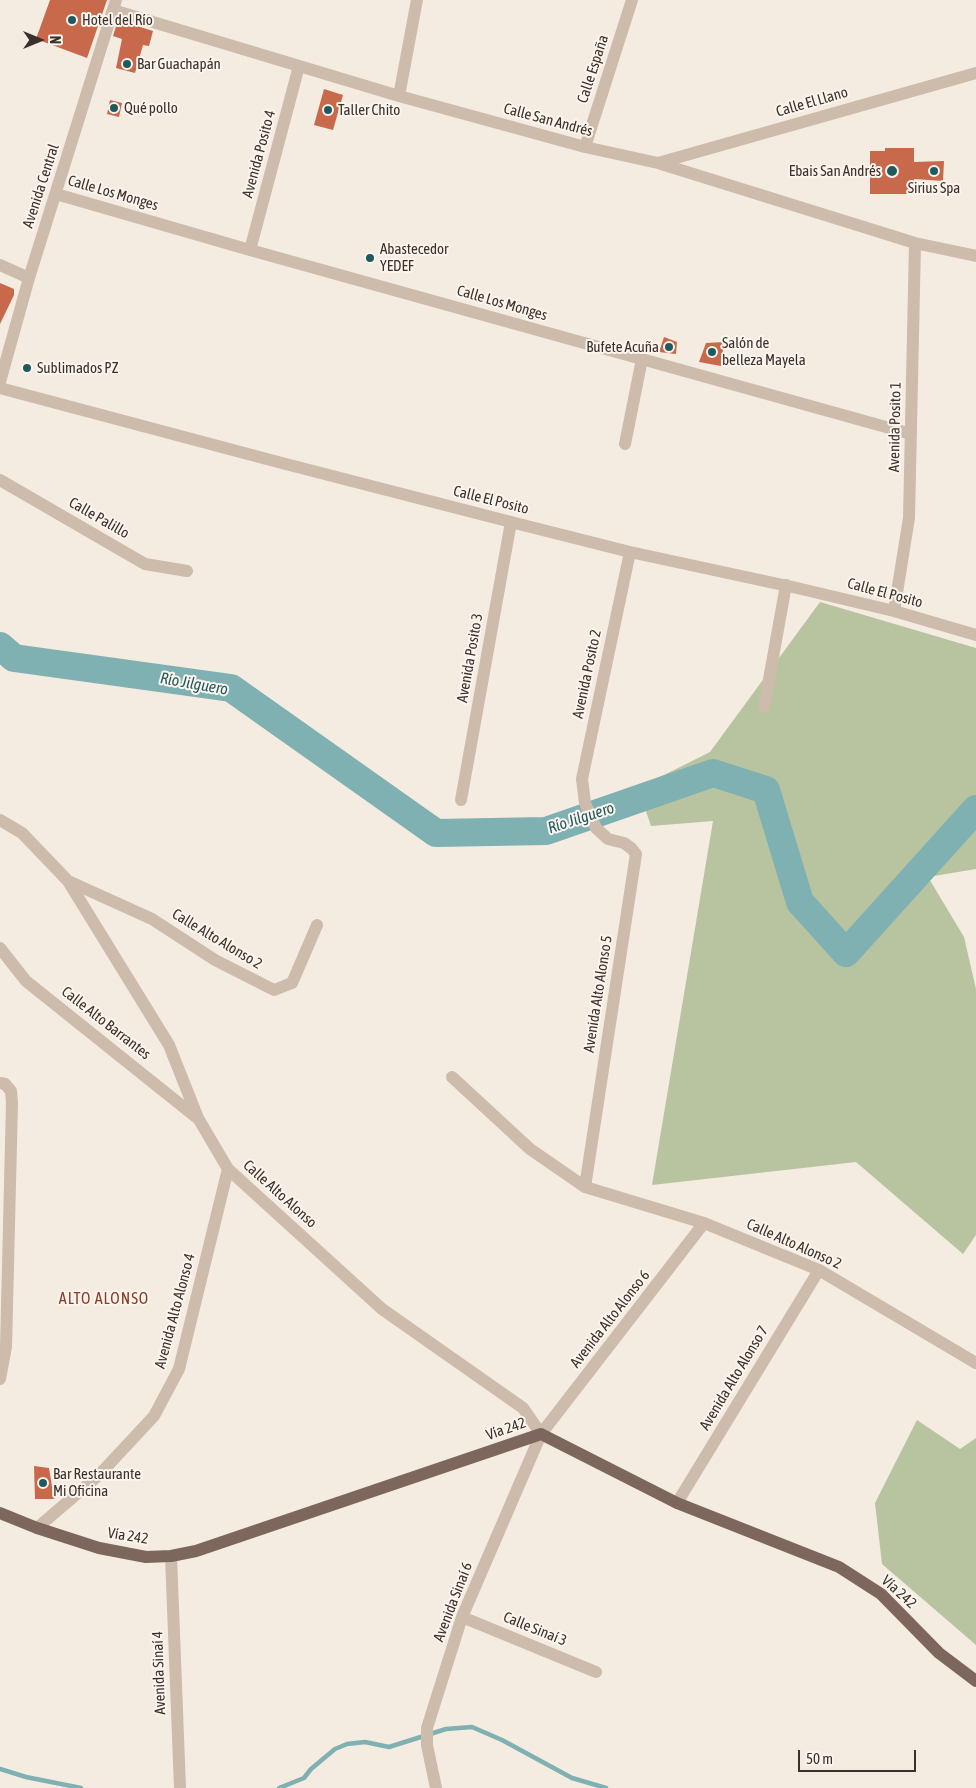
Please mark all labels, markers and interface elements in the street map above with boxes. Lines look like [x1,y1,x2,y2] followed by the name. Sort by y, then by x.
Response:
[82,11,153,29] place label: Hotel del Río
[66,14,78,26] marker: Hotel del Río
[15,15,65,65] north arrow
[574,33,612,105] street label: Calle España
[47,36,63,44] text: N
[137,55,221,73] place label: Bar Guachapán
[121,58,133,70] marker: Bar Guachapán
[774,83,850,121] street label: Calle El Llano
[124,99,178,117] place label: Qué pollo
[502,99,594,141] street label: Calle San Andrés
[338,101,400,119] place label: Taller Chito
[108,102,120,114] marker: Qué pollo
[322,104,334,116] marker: Taller Chito
[239,108,279,200] street label: Avenida Posito 4
[19,142,63,230] street label: Avenida Central
[789,162,881,180] place label: Ebais San Andrés
[885,164,899,178] marker: Ebais San Andrés
[928,165,940,177] marker: Sirius Spa
[66,172,160,214] street label: Calle Los Monges
[908,179,960,197] place label: Sirius Spa
[380,240,449,275] place label: Abastecedor YEDEF
[364,252,376,264] marker: Abastecedor YEDEF
[455,282,549,324] street label: Calle Los Monges
[722,334,806,369] place label: Salón de belleza Mayela
[586,338,659,356] place label: Bufete Acuña
[663,341,675,353] marker: Bufete Acuña
[706,346,718,358] marker: Salón de belleza Mayela
[37,359,118,377] place label: Sublimados PZ
[21,362,33,374] marker: Sublimados PZ
[885,382,905,472] street label: Avenida Posito 1
[451,482,531,518] street label: Calle El Posito
[66,494,132,542] street label: Calle Palillo
[845,574,925,612] street label: Calle El Posito
[453,612,487,704] street label: Avenida Posito 3
[569,628,605,720] street label: Avenida Posito 2
[159,669,229,699] water label: Río Jilguero
[545,798,617,838] water label: Río Jilguero
[169,905,265,973] street label: Calle Alto Alonso 2
[580,934,616,1054] street label: Avenida Alto Alonso 5
[58,983,154,1063] street label: Calle Alto Barrantes
[239,1156,321,1232] street label: Calle Alto Alonso
[744,1215,844,1273] street label: Calle Alto Alonso 2
[151,1251,199,1371] street label: Avenida Alto Alonso 4
[566,1267,654,1371] street label: Avenida Alto Alonso 6
[57,1289,151,1309] district label: ALTO ALONSO
[696,1323,772,1433] street label: Avenida Alto Alonso 7
[484,1414,528,1444] street label: Vía 242
[53,1465,141,1500] place label: Bar Restaurante Mi Oficina
[37,1477,49,1489] marker: Bar Restaurante Mi Oficina
[106,1524,150,1548] street label: Vía 242
[430,1560,476,1644] street label: Avenida Sinaí 6
[878,1572,920,1612] street label: Vía 242
[501,1608,569,1650] street label: Calle Sinaí 3
[149,1631,169,1715] street label: Avenida Sinaí 4
[801,1740,918,1772] scale bar
[806,1750,833,1767] text: 50 m

